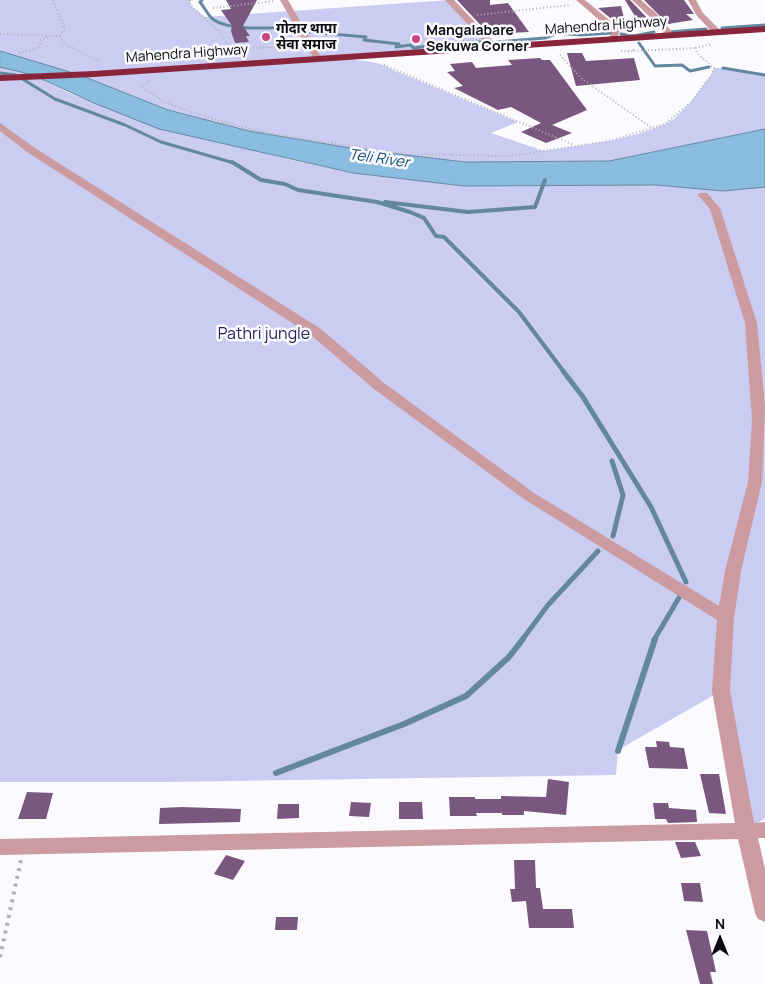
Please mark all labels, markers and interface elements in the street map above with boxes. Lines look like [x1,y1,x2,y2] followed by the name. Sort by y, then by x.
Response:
[544,13,668,39] street label: Mahendra Highway
[276,21,337,54] place label: गोदार थापा सेवा समाज
[426,23,529,56] place label: Mangalabare Sekuwa Corner
[260,31,272,43] marker: गोदार थापा सेवा समाज
[410,33,422,45] marker: Mangalabare Sekuwa Corner
[125,41,249,67] street label: Mahendra Highway
[348,146,410,172] water label: Teli River
[218,325,310,345] park label: Pathri jungle
[695,914,745,964] north arrow
[715,914,725,933] text: N

